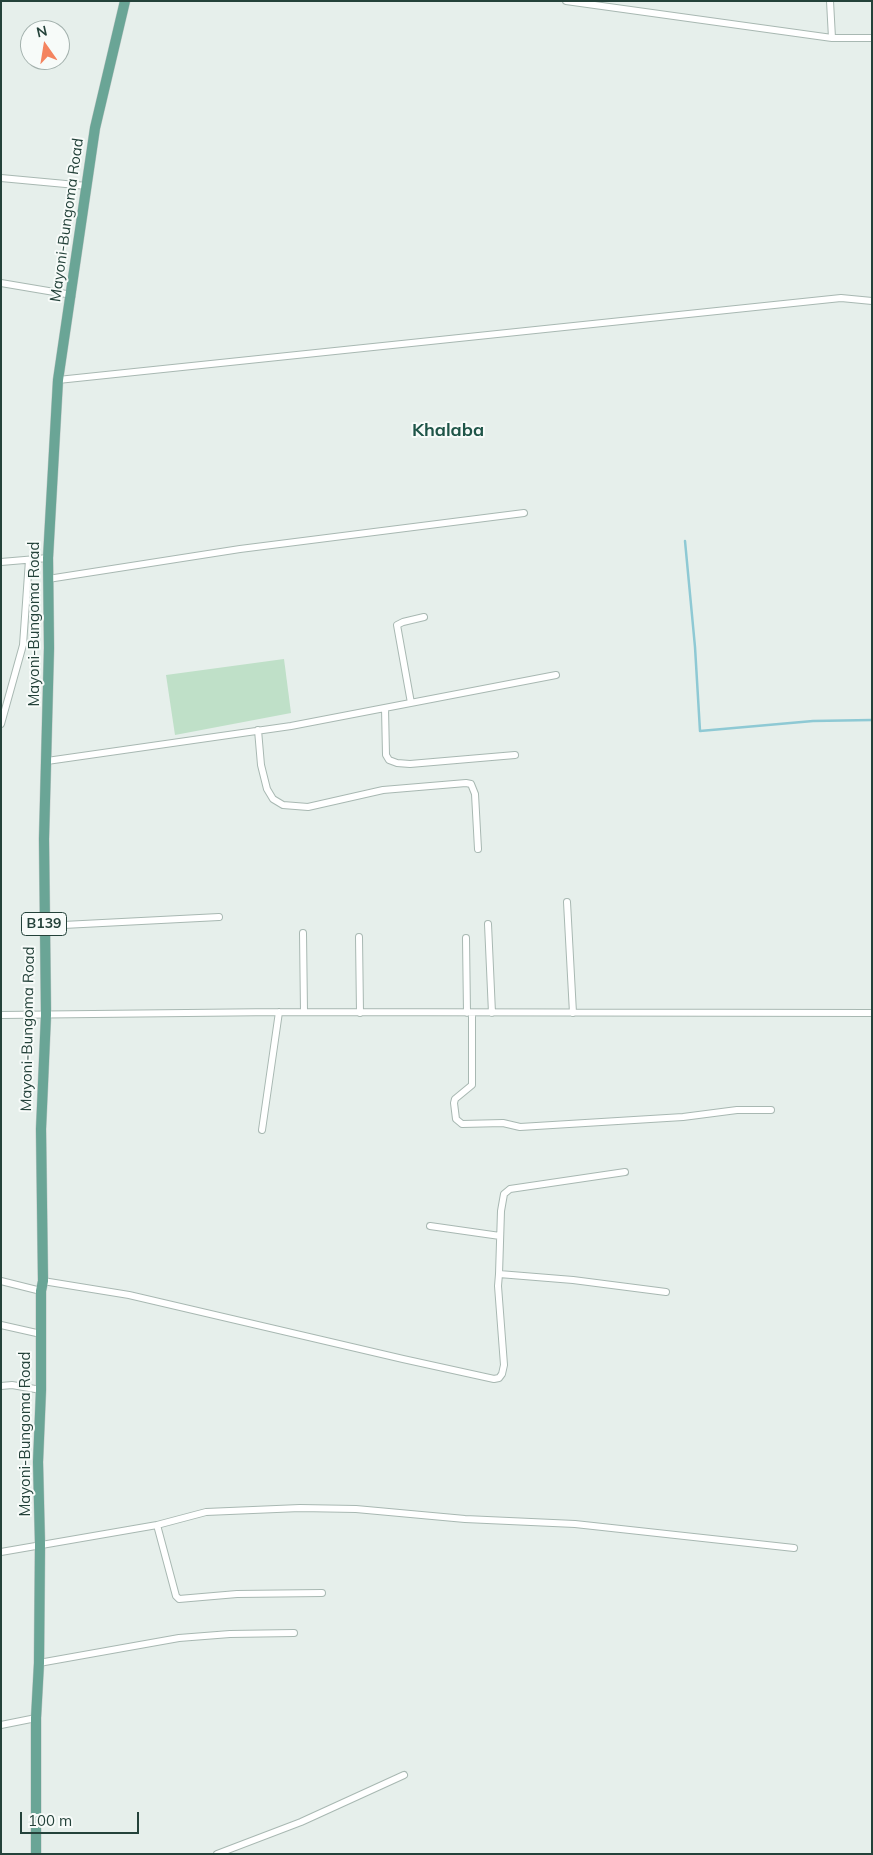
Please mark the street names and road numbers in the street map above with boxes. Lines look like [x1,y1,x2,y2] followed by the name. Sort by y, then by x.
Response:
[47,137,87,303] street label: Mayoni-Bungoma Road
[25,541,43,707] street label: Mayoni-Bungoma Road
[22,912,66,936] road number: B139
[18,946,38,1112] street label: Mayoni-Bungoma Road
[16,1351,34,1517] street label: Mayoni-Bungoma Road

